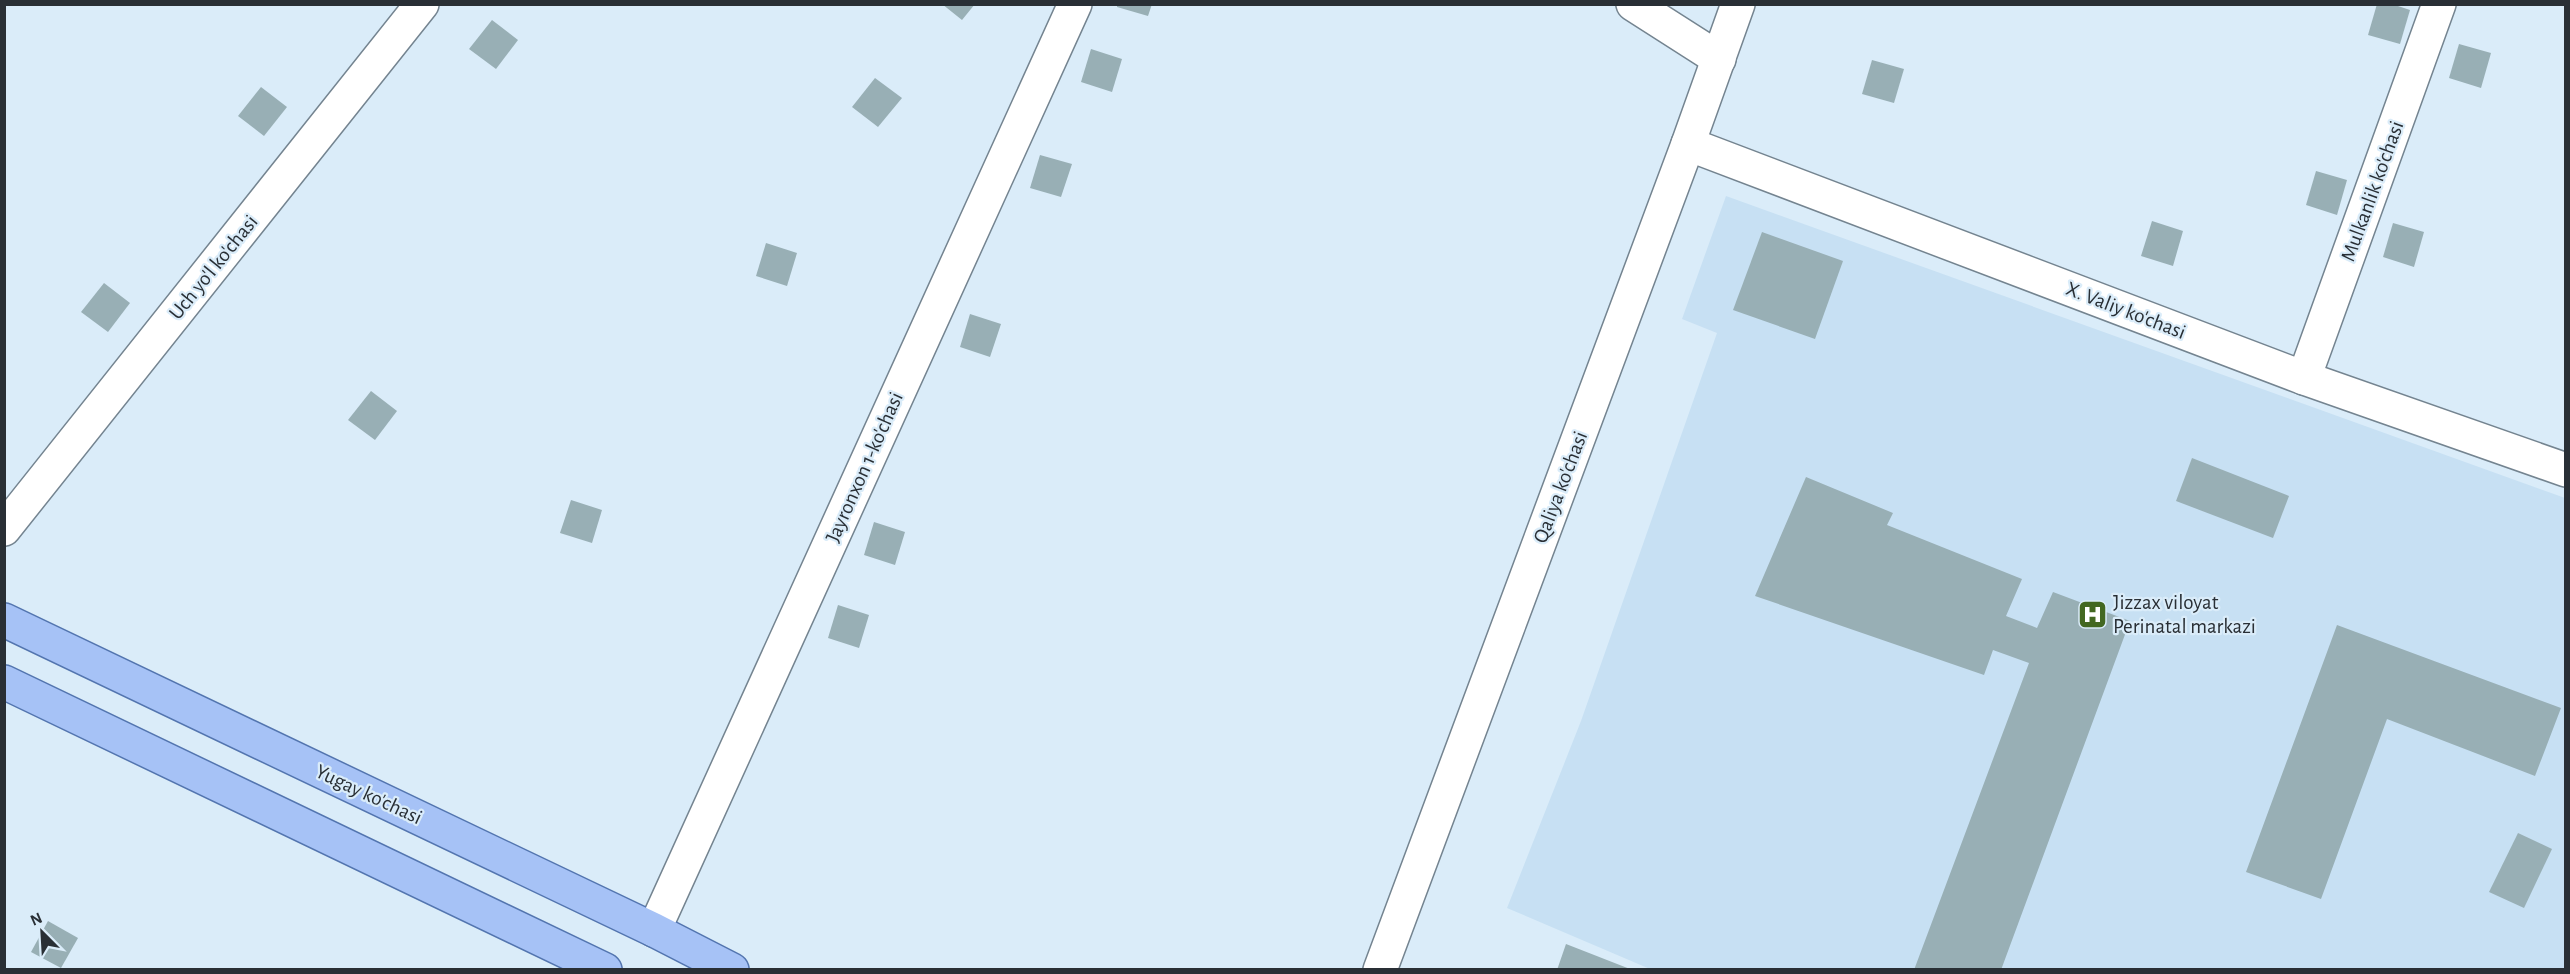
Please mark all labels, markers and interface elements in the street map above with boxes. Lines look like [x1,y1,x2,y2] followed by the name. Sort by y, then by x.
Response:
[2337,118,2408,264] street label: Mulkanlik ko'chasi
[165,211,262,324] street label: Uch yo'l ko'chasi
[2063,278,2189,343] street label: X. Valiy ko'chasi
[822,389,907,545] street label: Jayronxon 1-ko'chasi
[1530,428,1591,546] street label: Qaliya ko'chasi
[2113,592,2256,637] place label: Jizzax viloyat Perinatal markazi
[2076,598,2108,630] hospital icon: Jizzax viloyat Perinatal markazi
[312,761,425,828] street label: Yugay ko'chasi
[12,902,72,962] north arrow
[28,910,45,929] text: N

